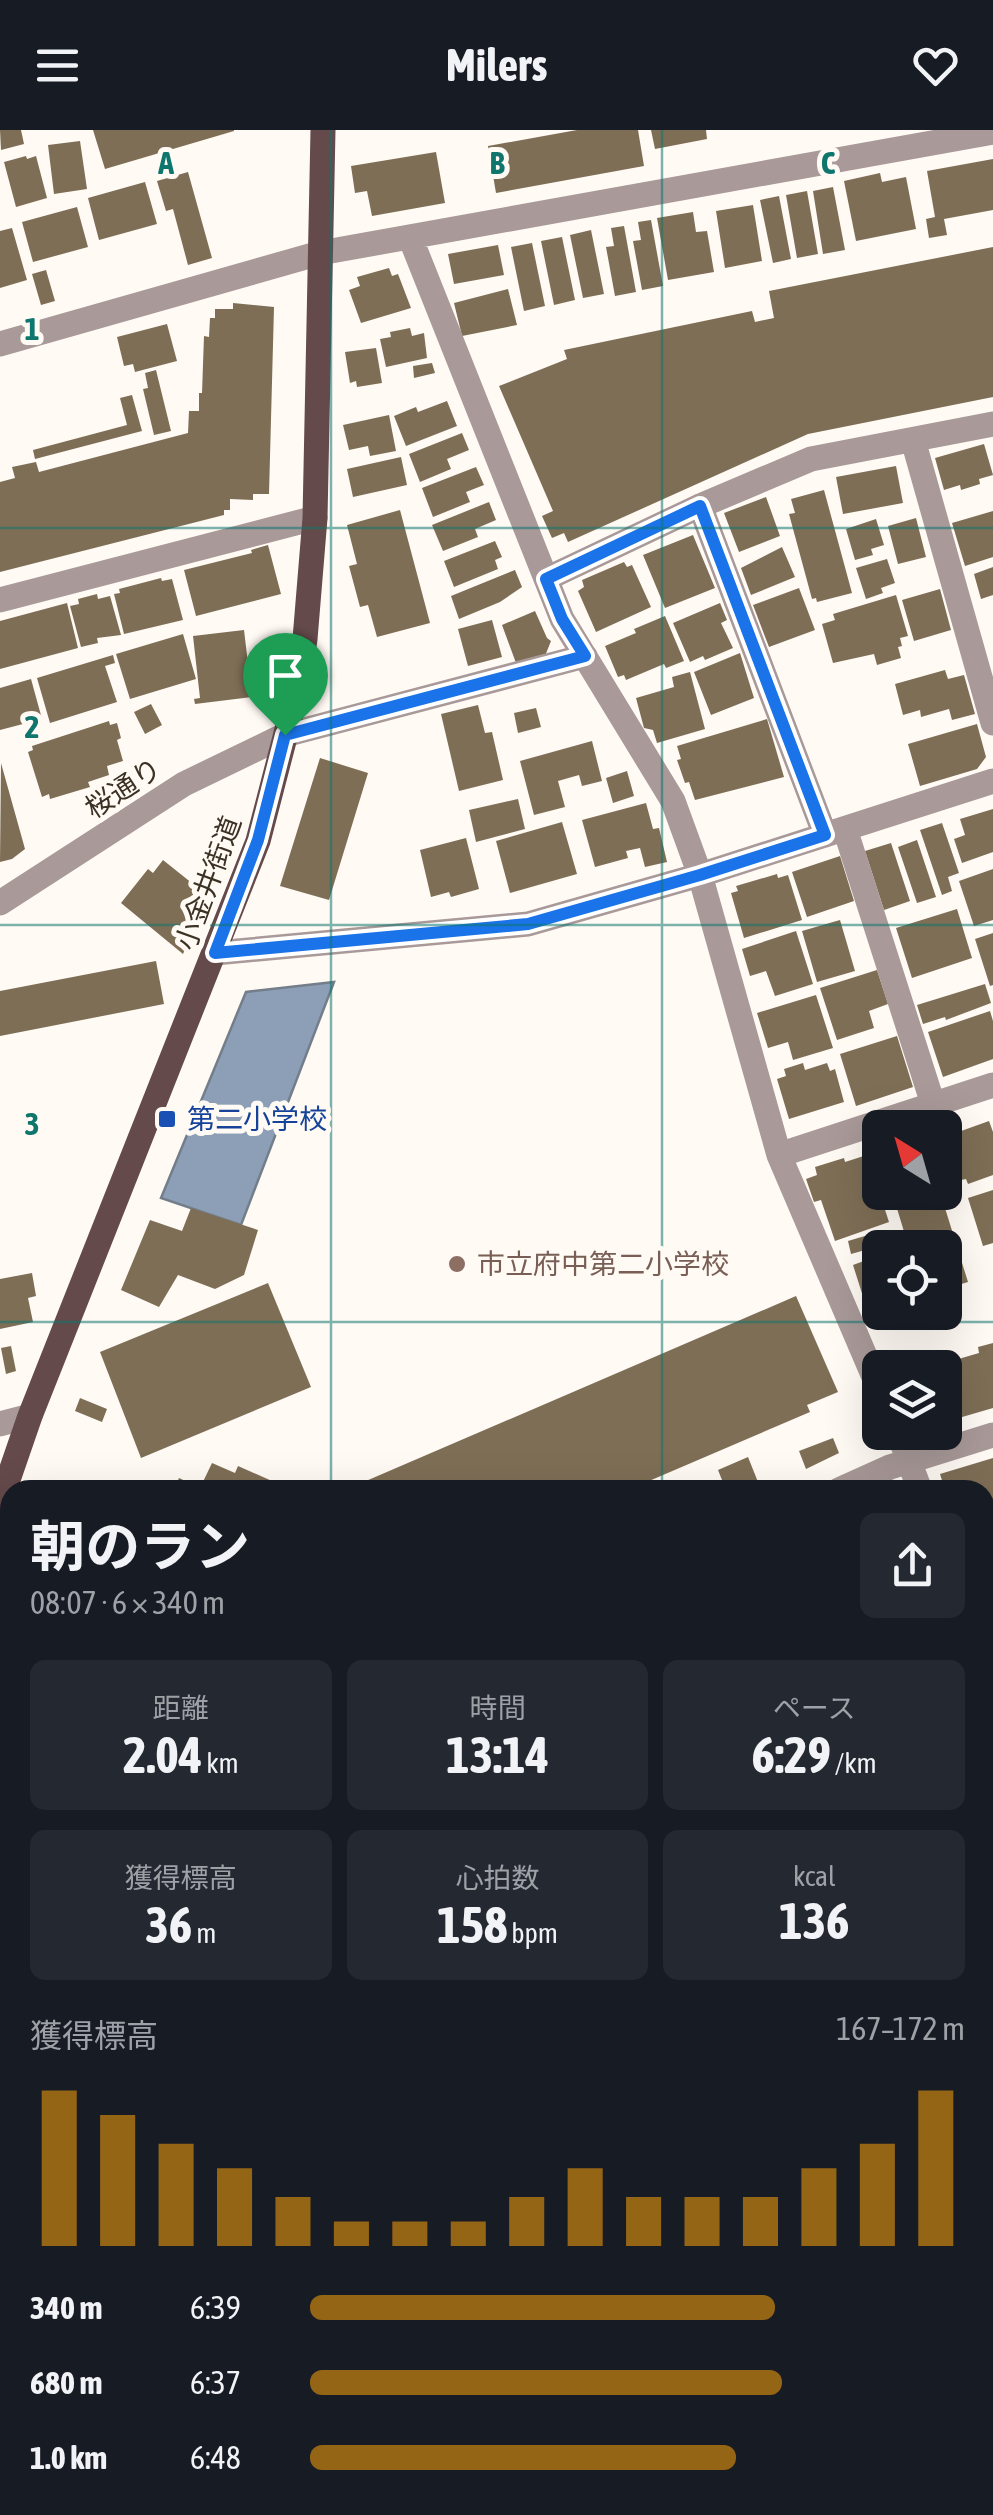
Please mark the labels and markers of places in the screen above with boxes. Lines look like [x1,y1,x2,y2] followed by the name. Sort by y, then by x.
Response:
[243,633,328,736] pin
[187,1103,327,1135] place label: 第二小学校
[156,1108,178,1130] marker: 第二小学校
[477,1248,729,1280] place label: 市立府中第二小学校
[446,1253,468,1275] marker: 市立府中第二小学校

